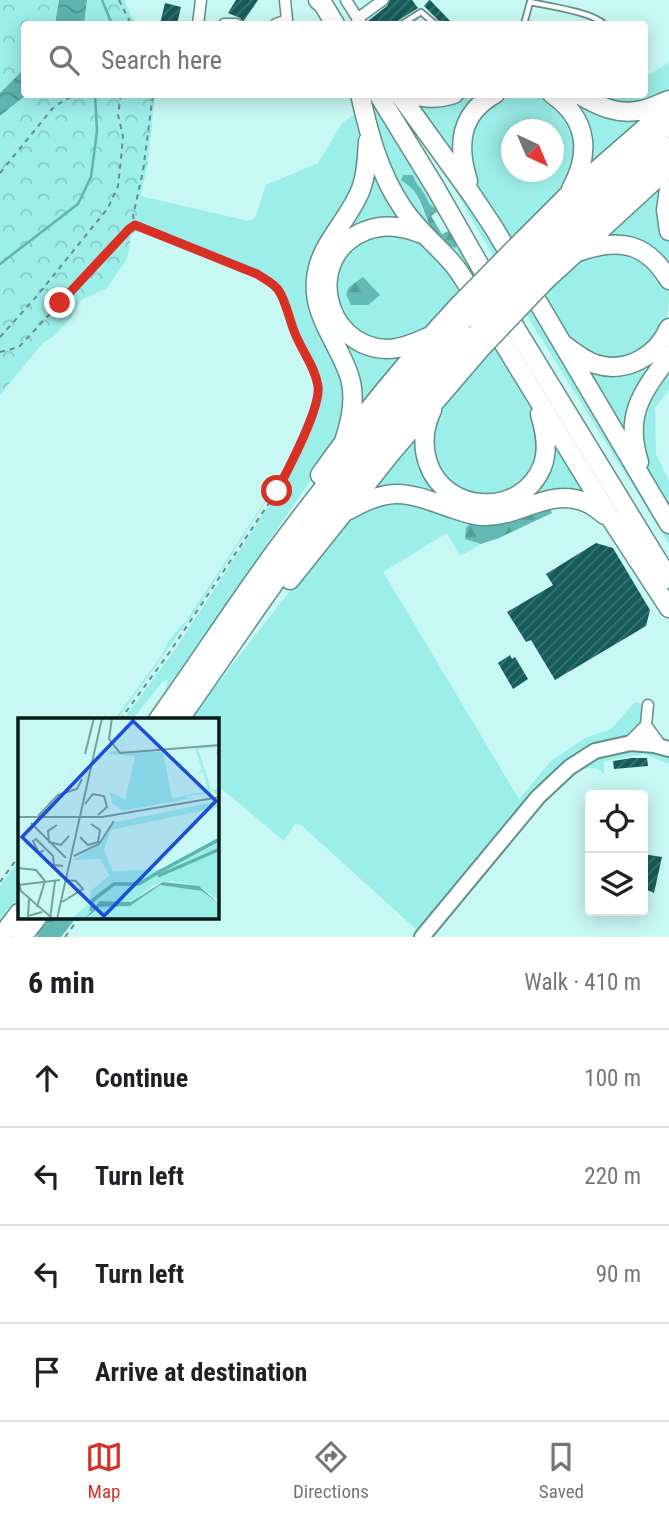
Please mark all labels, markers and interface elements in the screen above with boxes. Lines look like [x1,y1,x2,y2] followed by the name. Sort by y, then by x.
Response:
[21,21,648,98] search box
[45,41,83,79] icon: search
[101,45,222,75] text: Search here
[501,119,564,182] north arrow
[44,287,75,318] route end
[261,475,292,506] route start
[18,718,219,920] inset map
[585,790,648,916] map controls
[585,790,648,853] button: locate
[585,853,648,916] button: layers
[28,965,95,1000] text: 6 min
[524,969,641,996] text: Walk · 410 m
[28,1059,66,1097] icon: ahead
[95,1063,188,1093] text: Continue
[584,1065,641,1092] text: 100 m
[28,1157,66,1195] icon: left
[95,1161,184,1191] text: Turn left
[584,1163,641,1190] text: 220 m
[28,1255,66,1293] icon: left
[95,1259,184,1289] text: Turn left
[596,1261,641,1288] text: 90 m
[28,1353,66,1391] icon: arrive
[95,1357,307,1387] text: Arrive at destination
[85,1438,123,1503] tab: Map
[293,1438,369,1503] tab: Directions
[539,1438,584,1503] tab: Saved

